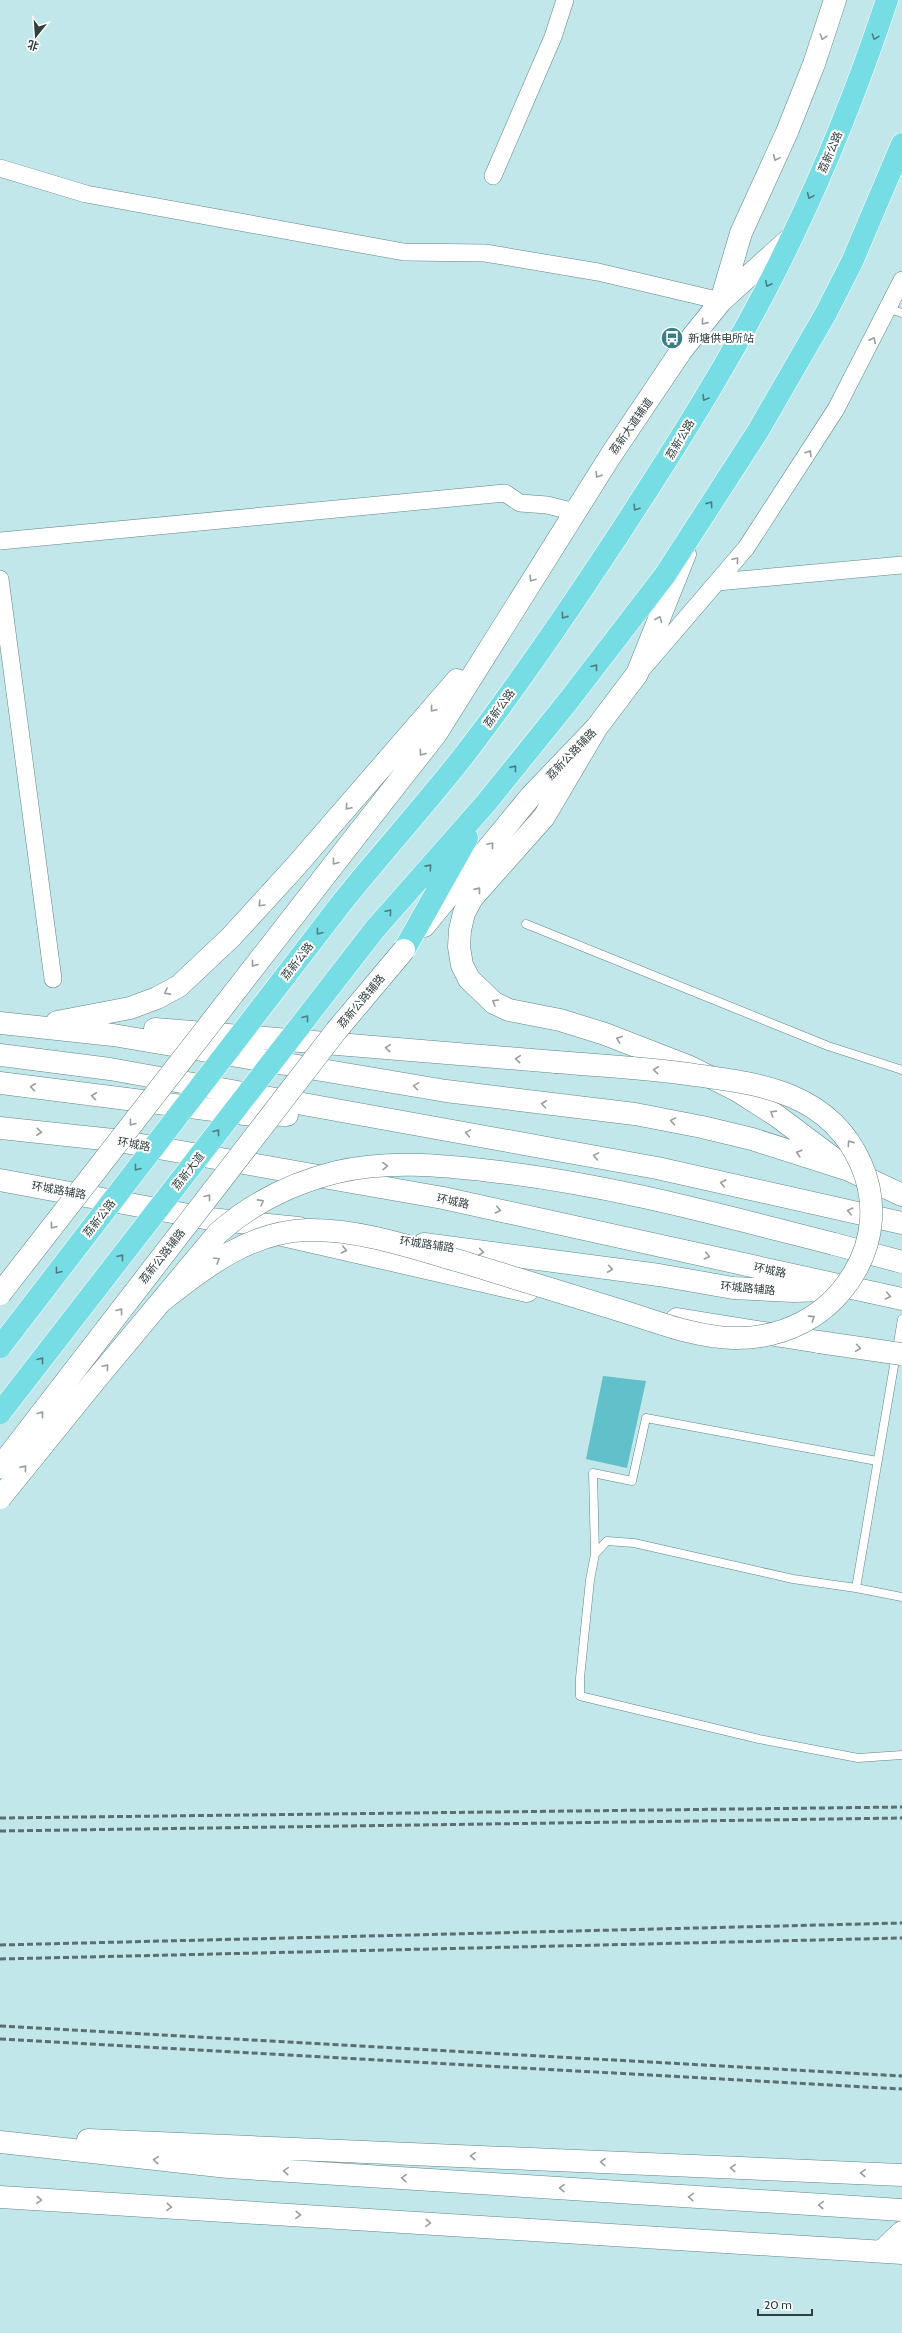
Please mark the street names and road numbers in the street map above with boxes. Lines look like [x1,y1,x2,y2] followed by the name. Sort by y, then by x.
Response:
[815,129,845,175] street label: 荔新公路
[606,395,656,457] street label: 荔新大道辅道
[663,417,697,461] street label: 荔新公路
[480,686,518,730] street label: 荔新公路
[543,725,599,783] street label: 荔新公路辅路
[278,939,316,983] street label: 荔新公路
[334,971,388,1031] street label: 荔新公路辅路
[117,1134,151,1154] street label: 环城路
[169,1149,207,1193] street label: 荔新大道
[31,1178,87,1202] street label: 环城路辅路
[435,1191,471,1211] street label: 环城路
[80,1196,118,1240] street label: 荔新公路
[136,1226,188,1286] street label: 荔新公路辅路
[399,1233,455,1255] street label: 环城路辅路
[752,1260,788,1280] street label: 环城路
[720,1279,776,1297] street label: 环城路辅路

